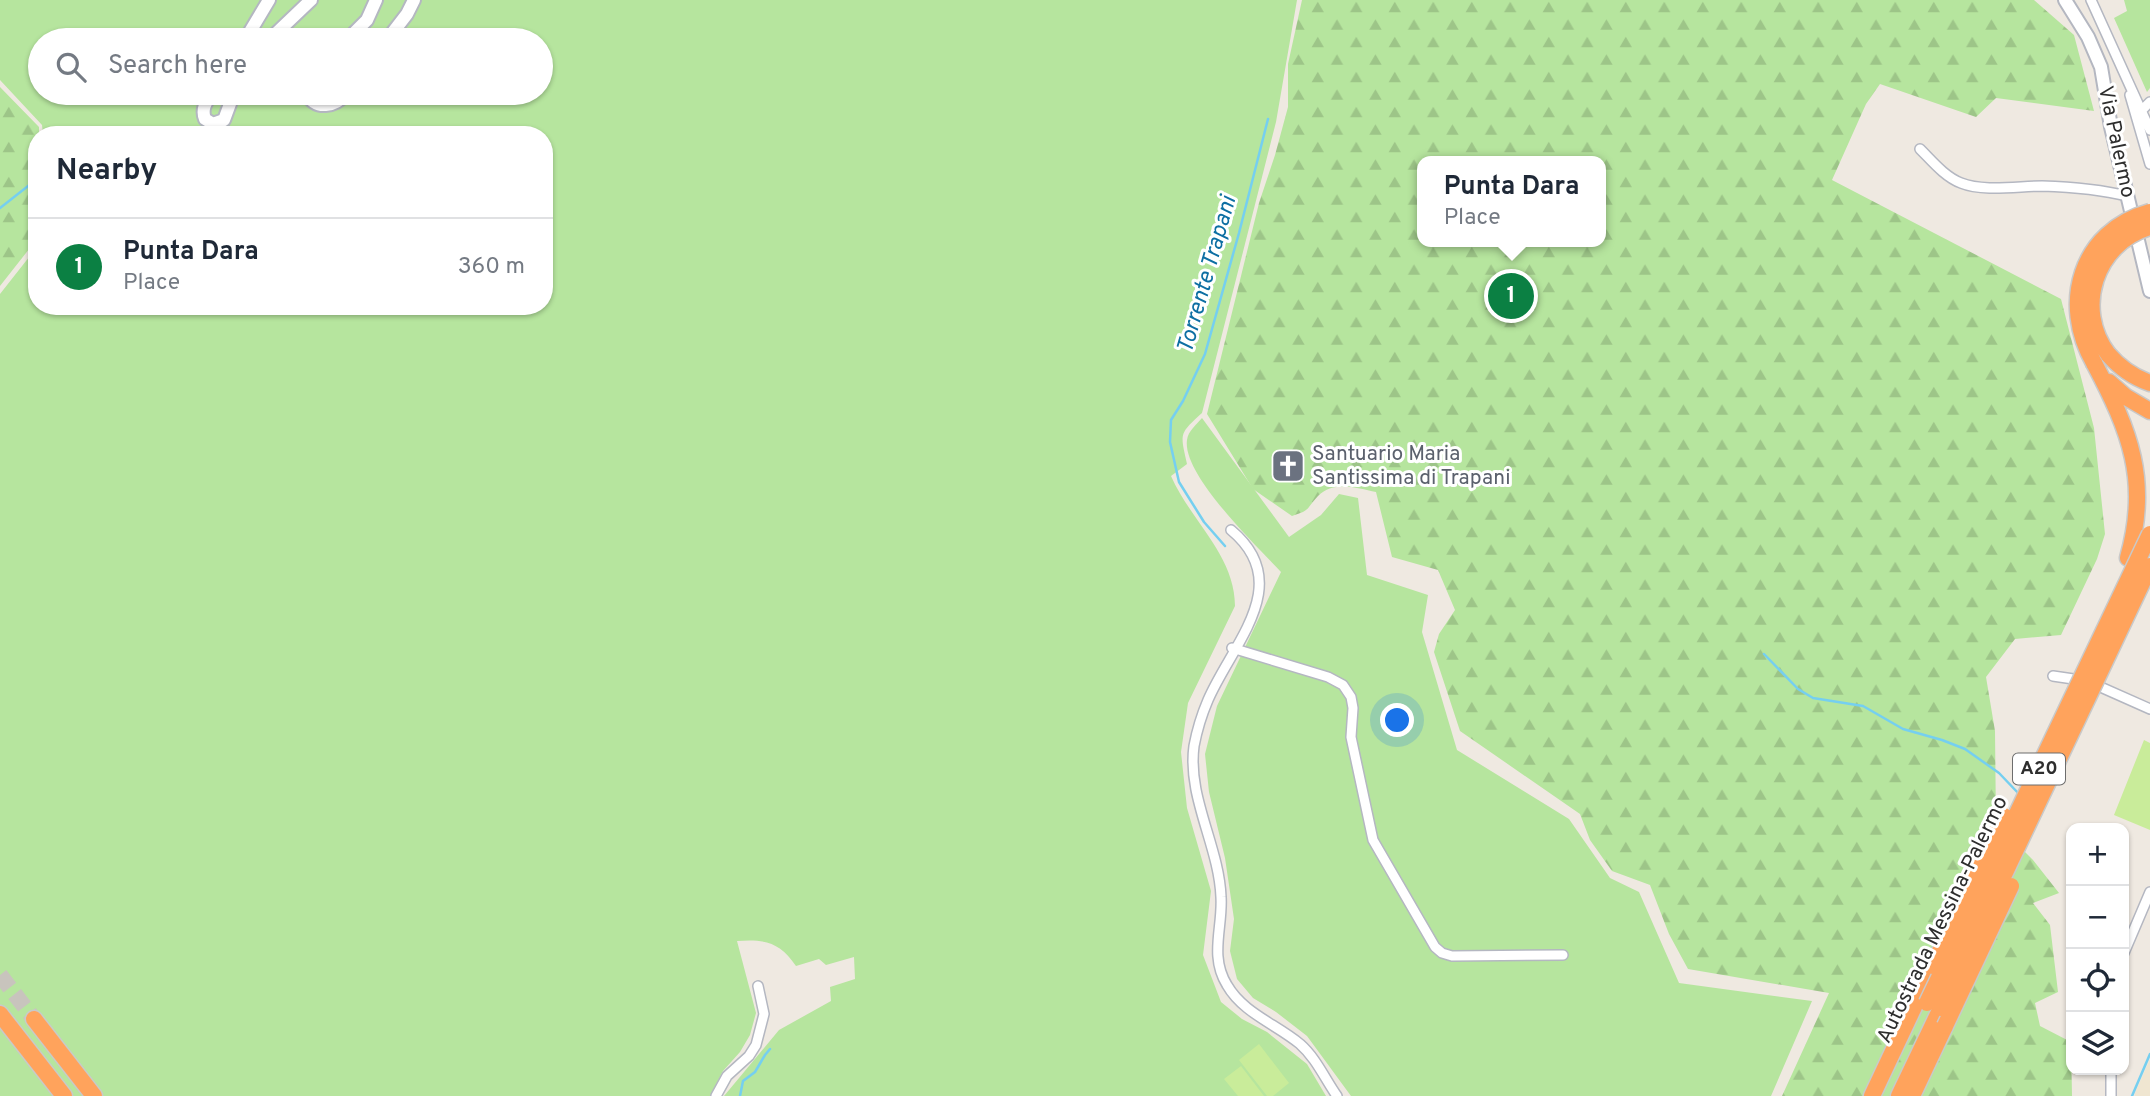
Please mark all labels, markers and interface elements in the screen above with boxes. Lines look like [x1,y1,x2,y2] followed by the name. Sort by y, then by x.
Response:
[28,28,553,105] search box
[52,48,90,86] icon: search
[108,50,247,83] text: Search here
[2091,84,2141,200] street label: Via Palermo
[56,153,157,190] text: Nearby
[1417,156,1606,247] popup
[1444,171,1579,204] text: Punta Dara
[1172,192,1245,357] water label: Torrente Trapani
[1444,204,1501,233] text: Place
[123,236,259,269] text: Punta Dara
[74,253,84,282] text: 1
[458,253,525,282] text: 360 m
[123,269,180,298] text: Place
[1488,270,1534,322] pin: 1
[1312,441,1511,492] place label: Santuario Maria Santissima di Trapani
[1269,447,1307,485] church icon: Santuario Maria Santissima di Trapani
[1380,703,1414,737] your location
[2013,754,2065,784] road number: A20
[1871,792,2015,1048] street label: Autostrada Messina-Palermo
[2066,823,2129,1075] map controls
[2066,823,2129,886] button: +
[2066,886,2129,949] button: −
[2066,949,2129,1012] button: locate
[2066,1012,2129,1075] button: layers

